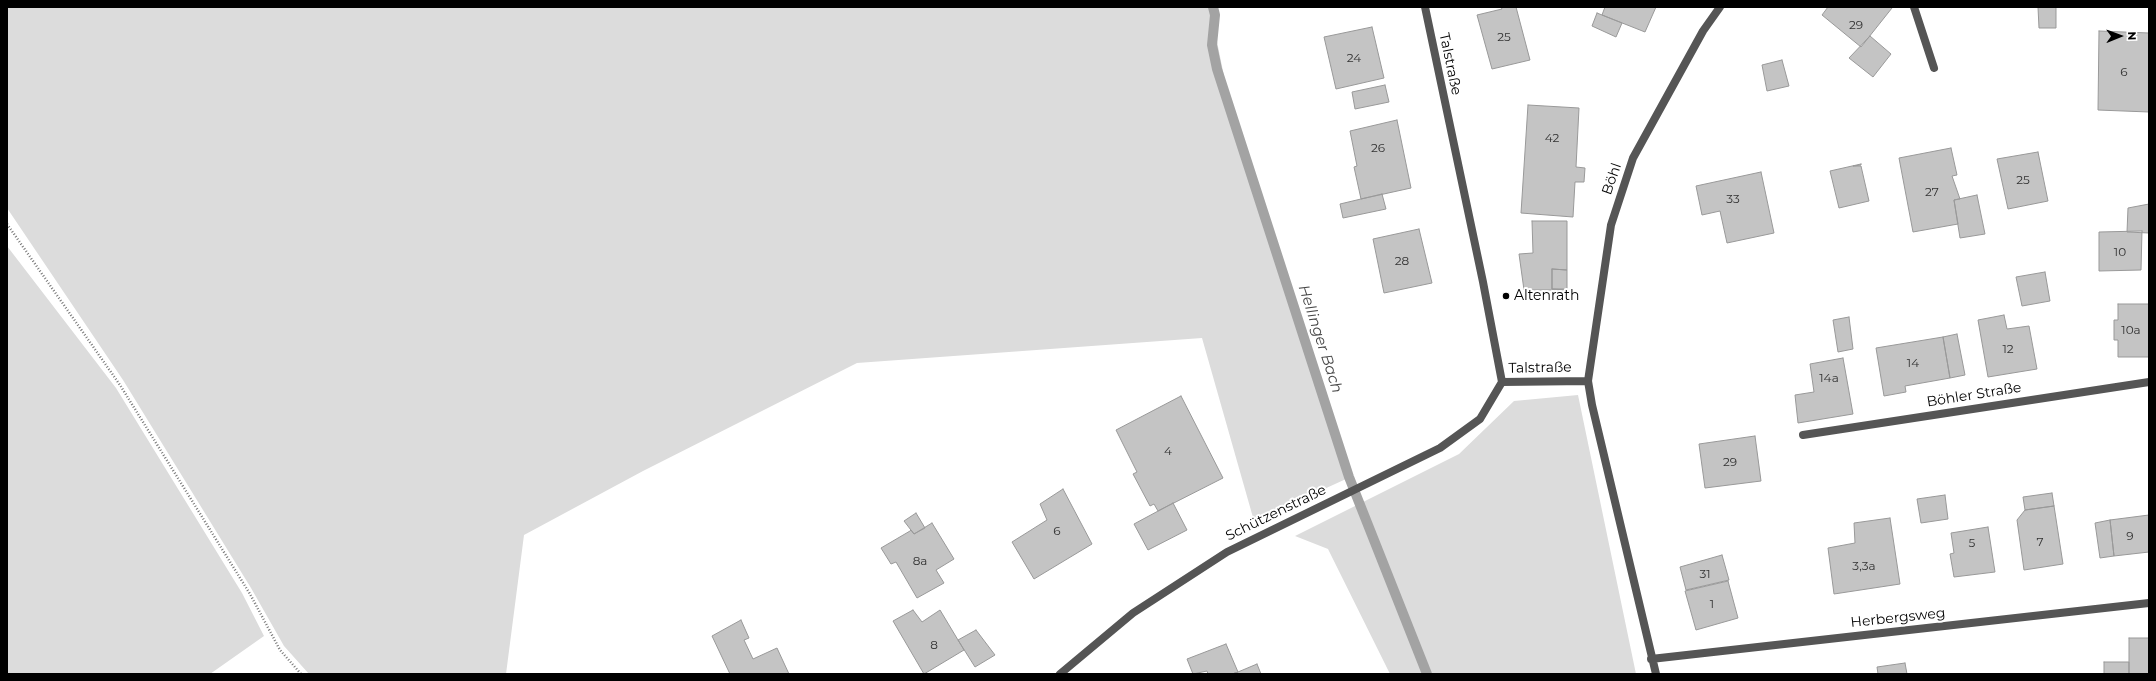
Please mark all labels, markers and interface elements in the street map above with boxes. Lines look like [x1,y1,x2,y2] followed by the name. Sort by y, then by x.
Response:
[2100,16,2140,56] north arrow
[1849,18,1863,32] house number: 29
[1497,30,1511,44] house number: 25
[1435,31,1465,97] street label: Talstraße
[2125,31,2139,40] text: N
[1347,51,1361,65] house number: 24
[2120,65,2128,79] house number: 6
[1545,131,1559,145] house number: 42
[1371,141,1385,155] house number: 26
[1599,161,1625,197] street label: Böhl
[2016,173,2030,187] house number: 25
[1925,185,1939,199] house number: 27
[1726,192,1740,206] house number: 33
[2114,245,2126,259] house number: 10
[1395,254,1409,268] house number: 28
[1294,283,1346,395] water label: Hellinger Bach
[1514,288,1579,304] place label: Altenrath
[1501,291,1511,301] marker: Altenrath
[2121,323,2141,337] house number: 10a
[2002,342,2014,356] house number: 12
[1907,356,1919,370] house number: 14
[1508,359,1572,377] street label: Talstraße
[1819,371,1839,385] house number: 14a
[1925,379,2023,411] street label: Böhler Straße
[1164,444,1172,458] house number: 4
[1723,455,1737,469] house number: 29
[1223,481,1329,545] street label: Schützenstraße
[1053,524,1061,538] house number: 6
[2126,529,2134,543] house number: 9
[2036,535,2044,549] house number: 7
[1969,536,1975,550] house number: 5
[913,554,927,568] house number: 8a
[1852,559,1876,573] house number: 3,3a
[1699,567,1711,581] house number: 31
[1710,597,1714,611] house number: 1
[1850,605,1946,631] street label: Herbergsweg
[930,638,938,652] house number: 8

